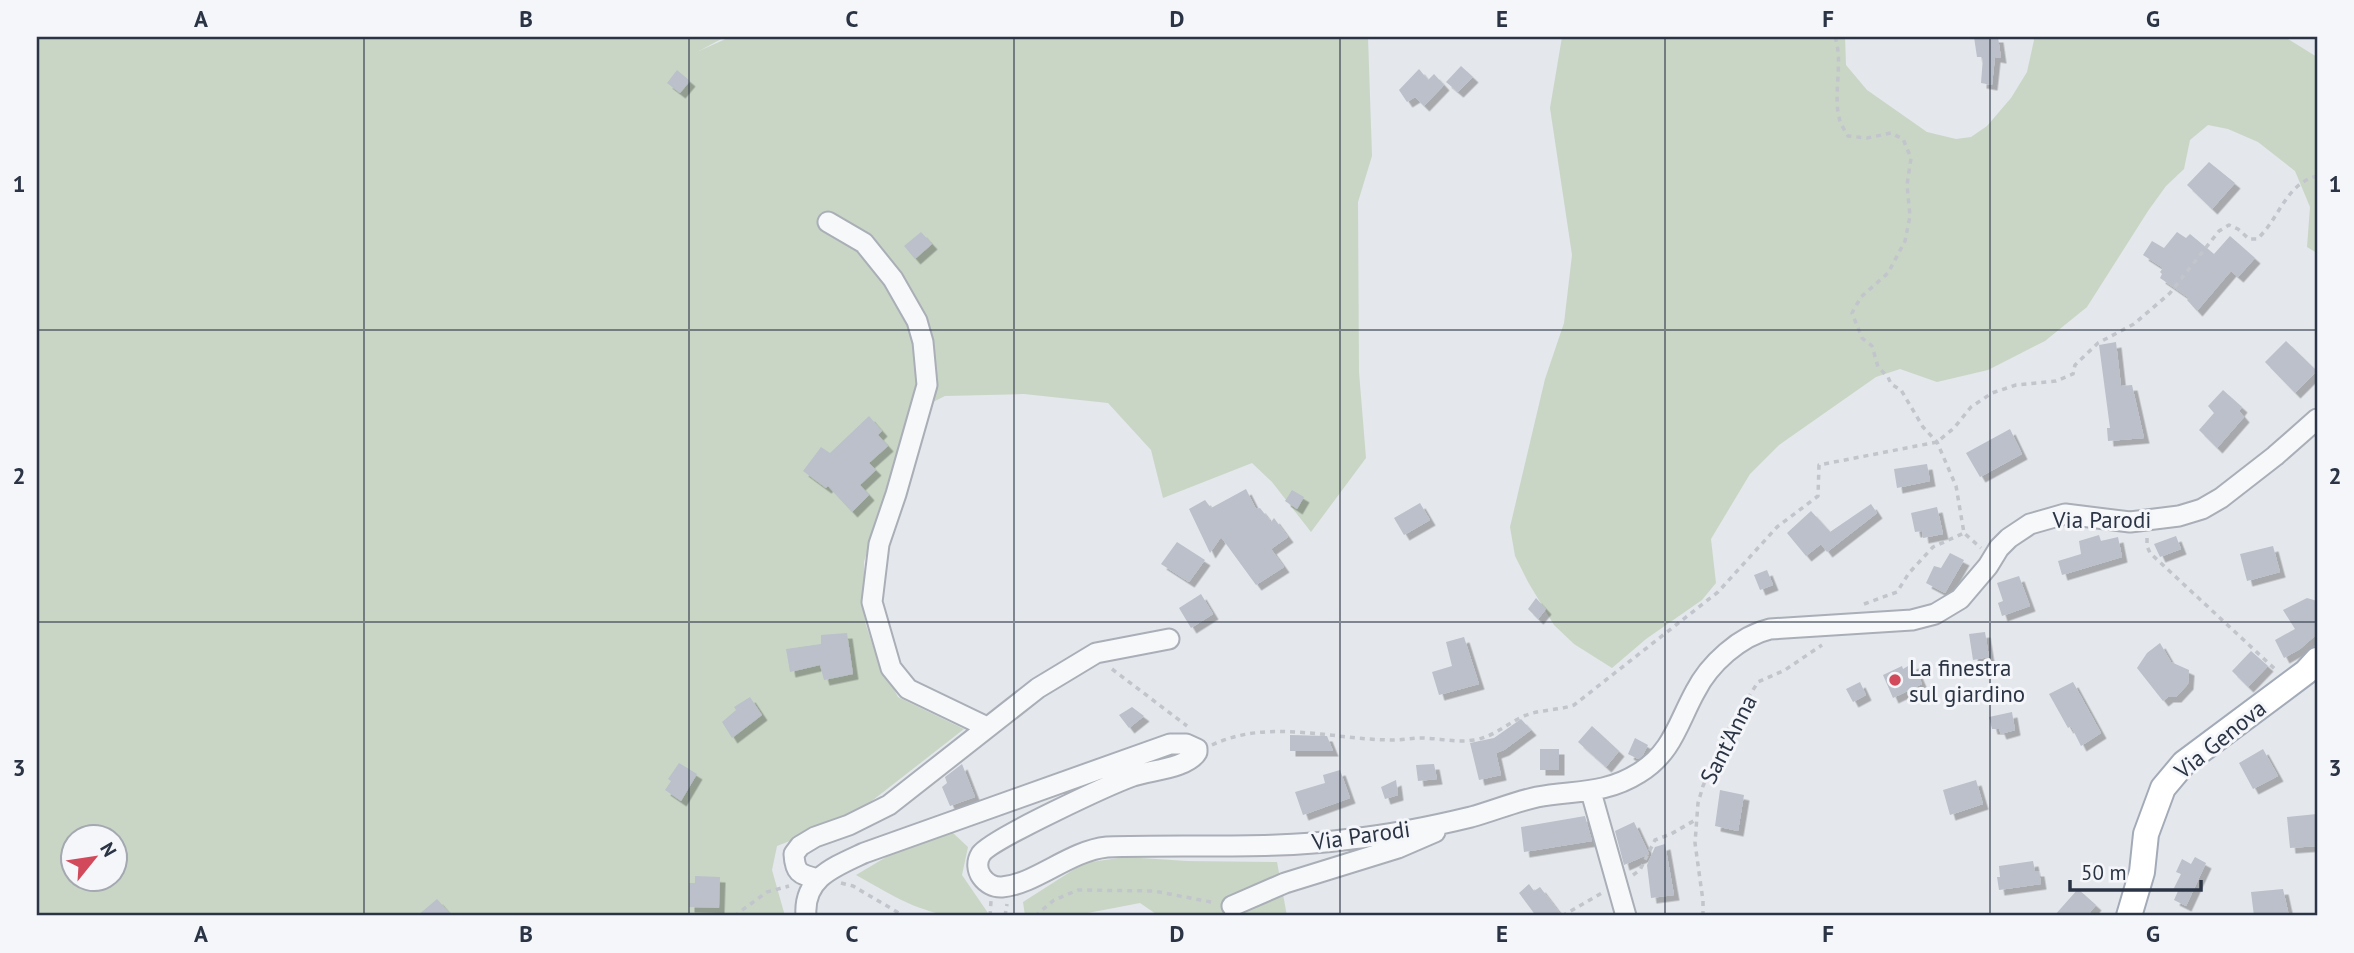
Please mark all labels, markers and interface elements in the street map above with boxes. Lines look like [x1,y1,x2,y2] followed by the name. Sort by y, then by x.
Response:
[194,4,208,33] text: A
[519,4,533,33] text: B
[846,4,859,33] text: C
[1170,4,1184,33] text: D
[1496,4,1508,33] text: E
[1822,4,1834,33] text: F
[2146,4,2160,33] text: G
[12,169,26,198] text: 1
[2328,169,2342,198] text: 1
[12,461,26,490] text: 2
[2328,461,2342,490] text: 2
[2052,505,2151,534] street label: Via Parodi
[1909,653,2025,708] place label: La finestra sul giardino
[1887,672,1903,688] marker: La finestra sul giardino
[1693,690,1763,788] street label: Sant'Anna
[2167,693,2272,785] street label: Via Genova
[12,753,26,782] text: 3
[2328,753,2342,782] text: 3
[1309,814,1412,856] street label: Via Parodi
[60,824,130,894] north arrow
[95,838,122,861] text: N
[2070,848,2202,892] scale bar
[2081,859,2127,886] text: 50 m
[194,919,208,948] text: A
[519,919,533,948] text: B
[846,919,859,948] text: C
[1170,919,1184,948] text: D
[1496,919,1508,948] text: E
[1822,919,1834,948] text: F
[2146,919,2160,948] text: G

